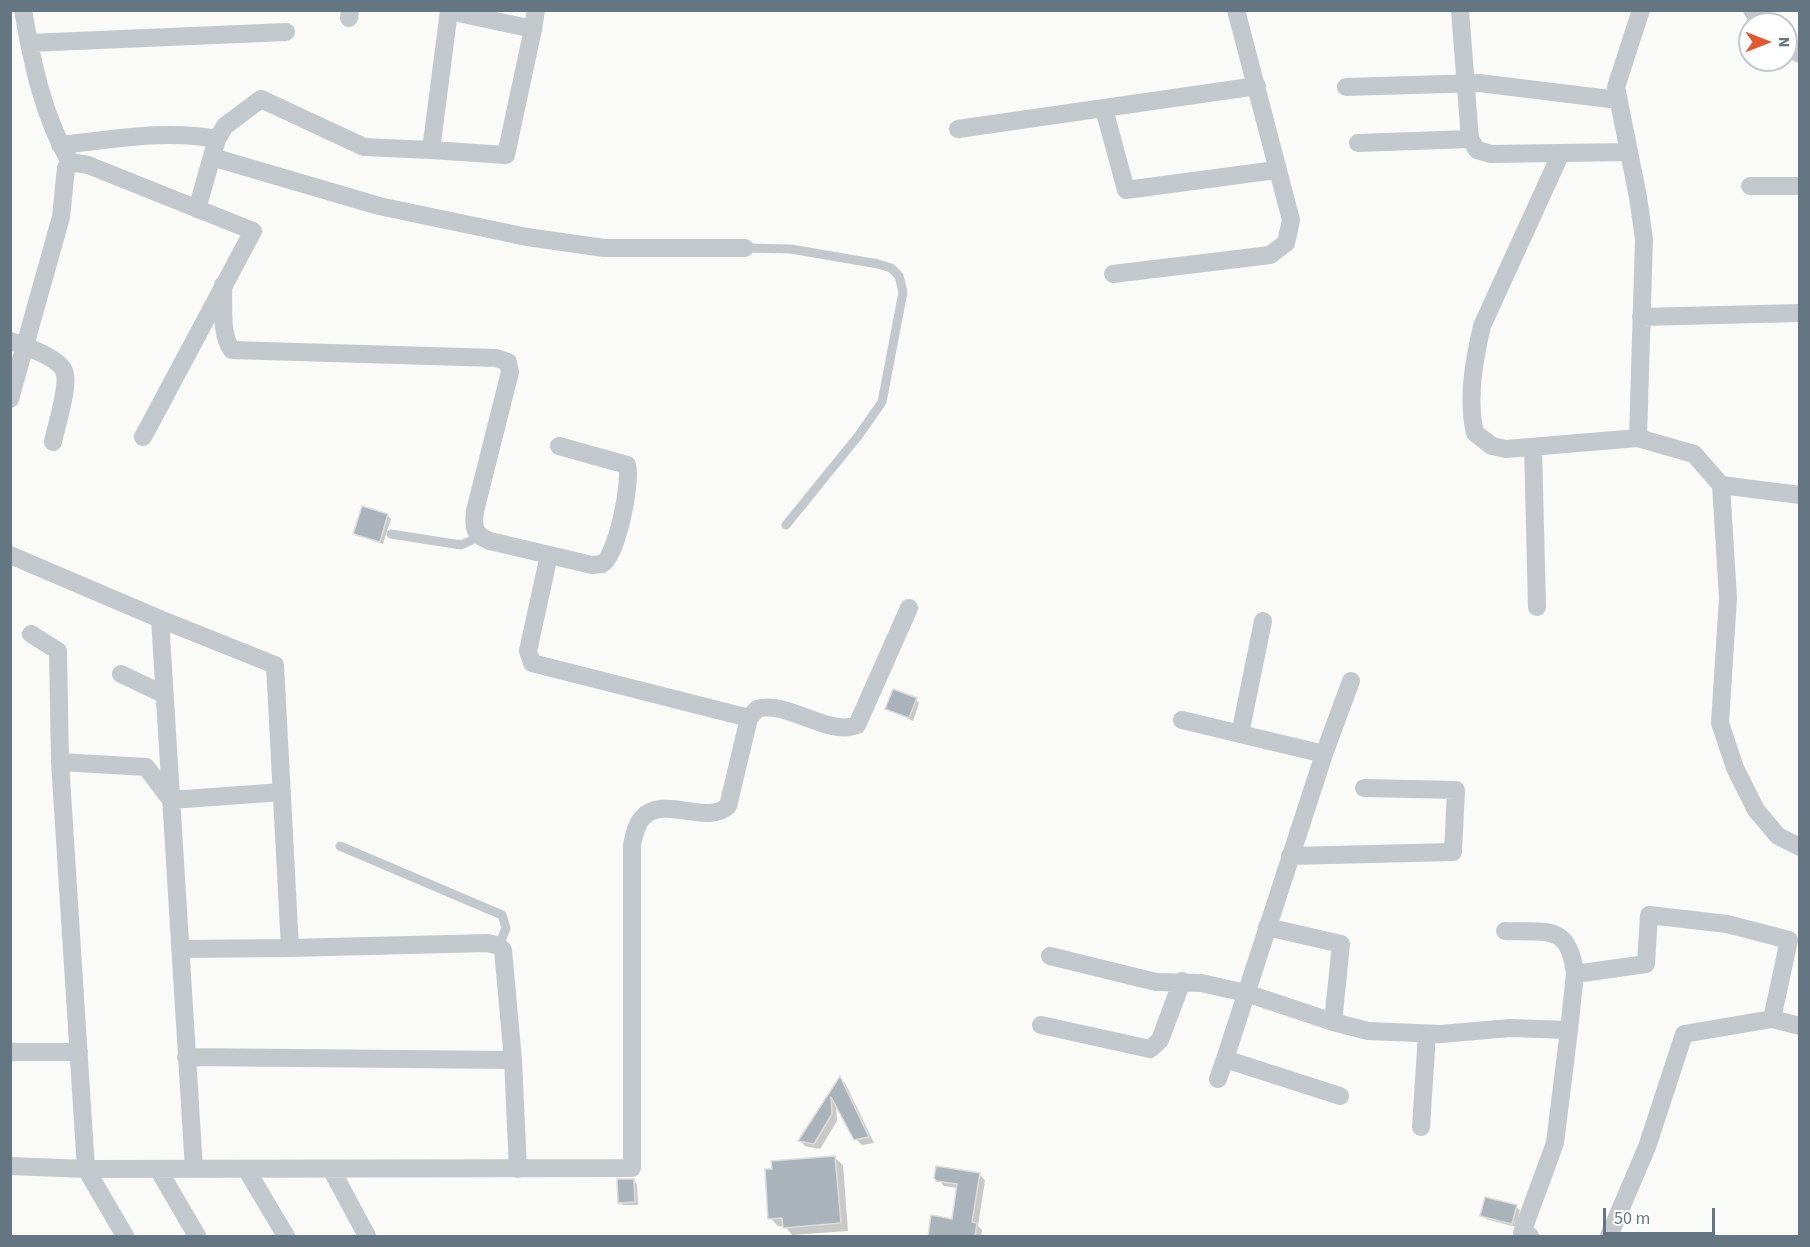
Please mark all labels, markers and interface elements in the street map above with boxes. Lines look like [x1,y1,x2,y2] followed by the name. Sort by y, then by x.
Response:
[1738,12,1798,72] north arrow
[1773,37,1795,47] text: N
[1606,1196,1718,1234] scale bar
[1614,1206,1650,1231] text: 50 m

